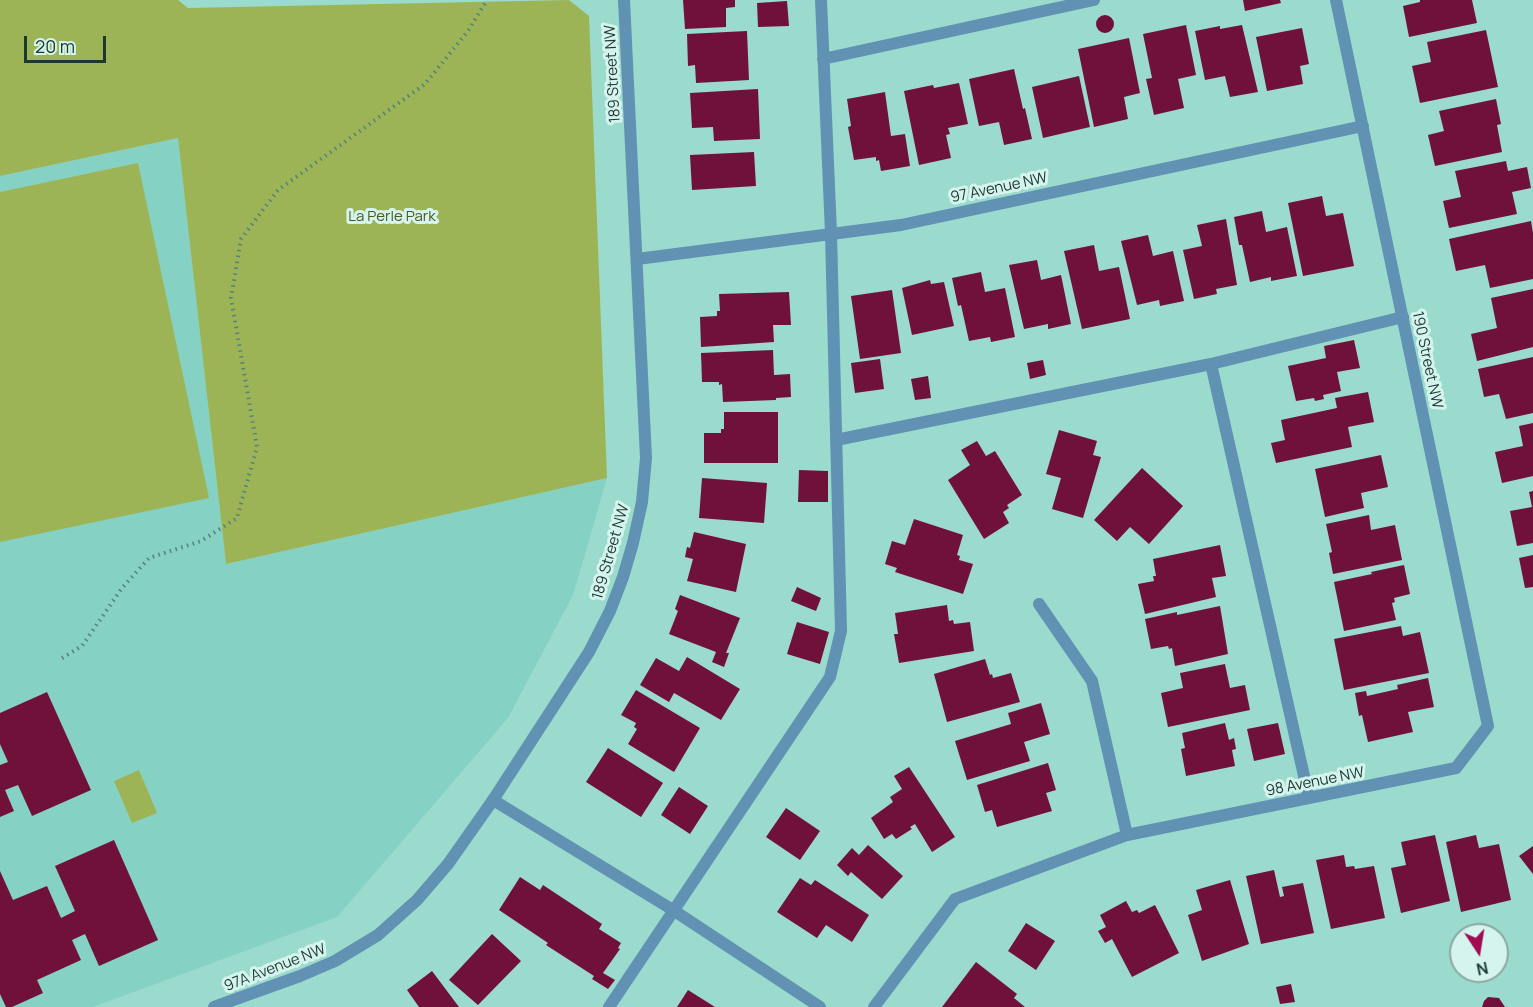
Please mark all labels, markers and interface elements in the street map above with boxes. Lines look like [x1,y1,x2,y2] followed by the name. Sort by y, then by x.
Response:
[27,24,110,62] scale bar
[601,24,625,124] street label: 189 Street NW
[35,34,75,58] text: 20 m
[949,169,1049,207] street label: 97 Avenue NW
[348,208,436,226] park label: La Perle Park
[1408,310,1446,410] street label: 190 Street NW
[589,502,633,602] street label: 189 Street NW
[1264,764,1366,800] street label: 98 Avenue NW
[1449,923,1509,983] north arrow
[222,940,328,996] street label: 97A Avenue NW
[1474,957,1490,981] text: N

